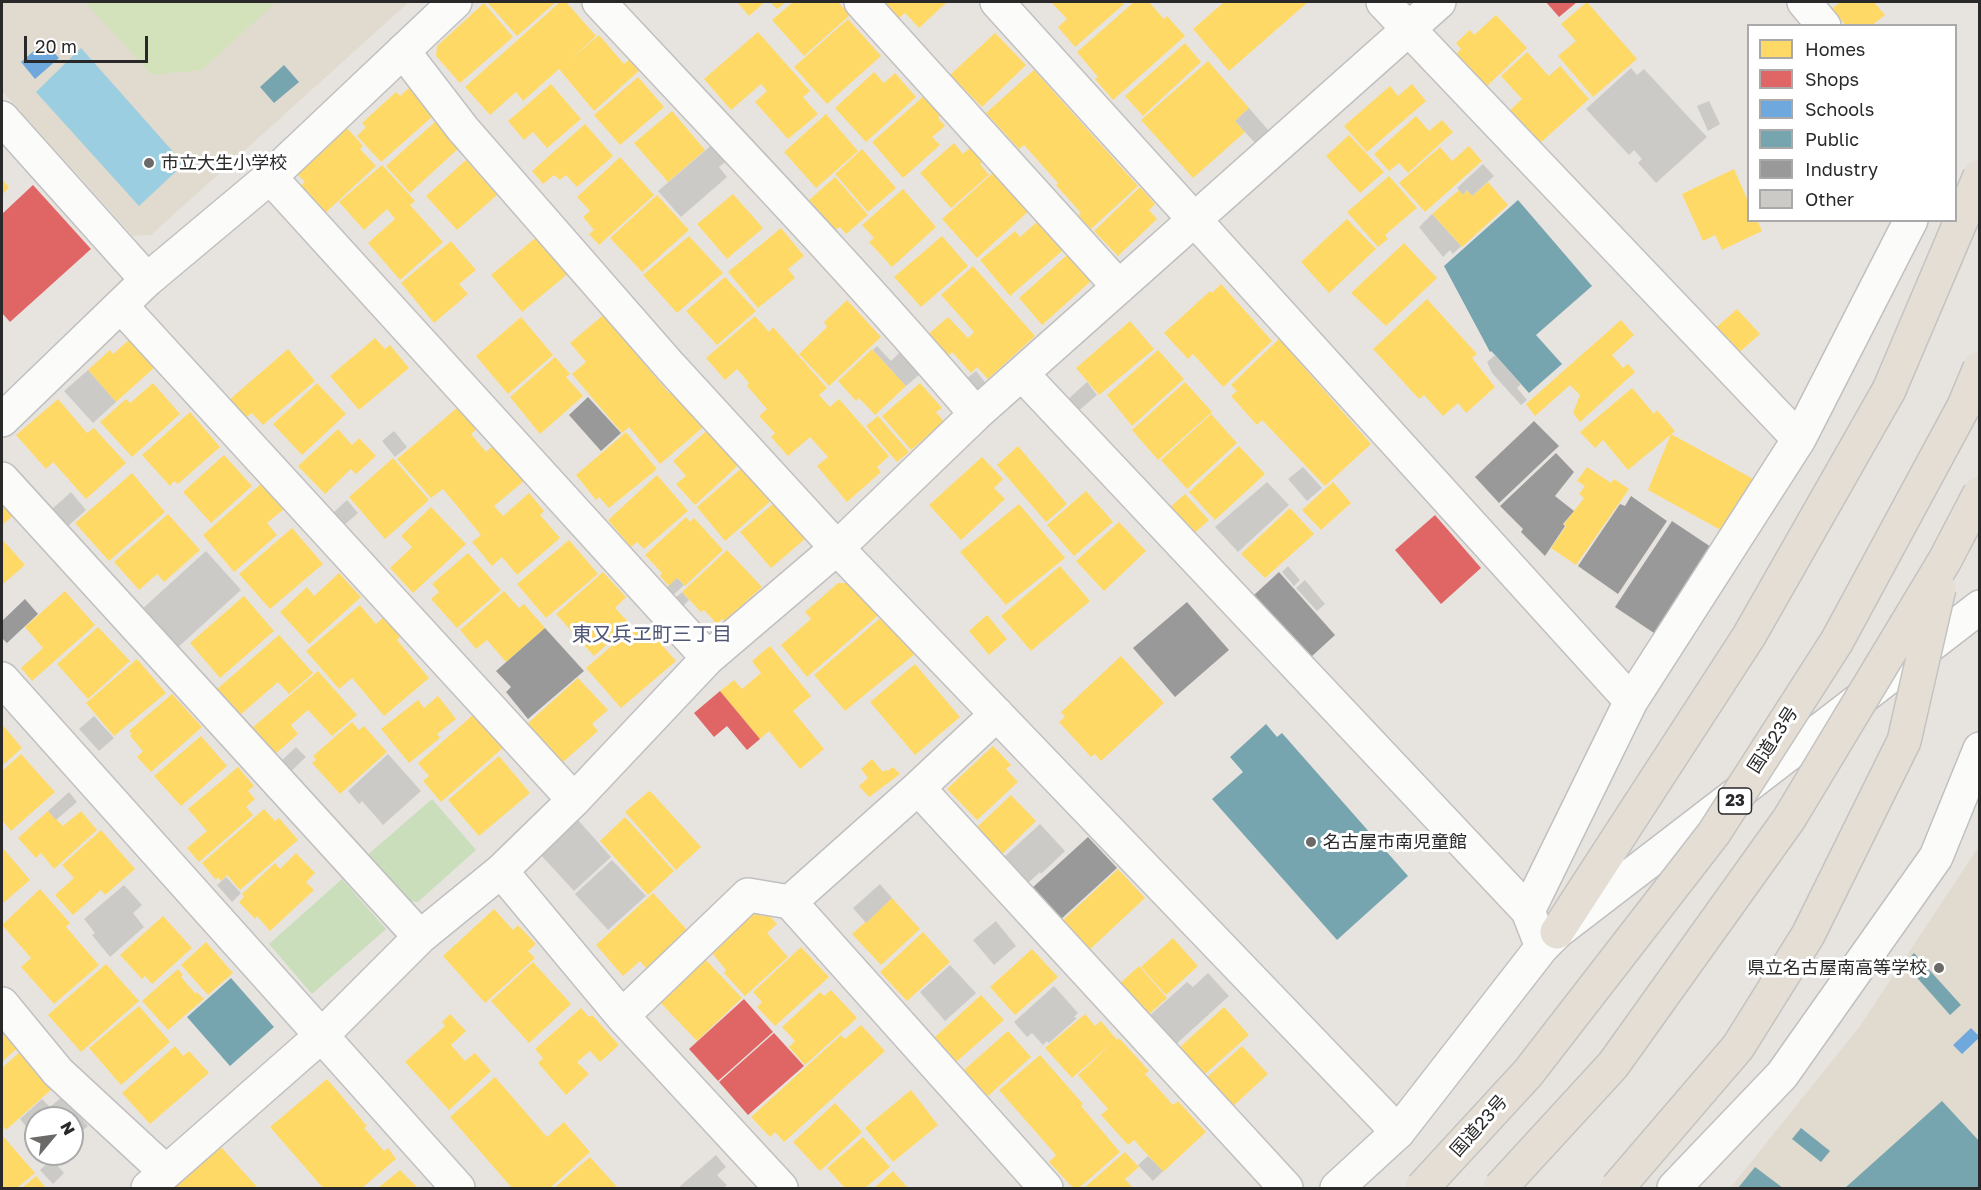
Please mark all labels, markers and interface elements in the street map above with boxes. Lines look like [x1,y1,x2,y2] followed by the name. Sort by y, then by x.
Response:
[27,24,152,62] scale bar
[1747,24,1957,222] legend
[35,35,77,57] text: 20 m
[1805,38,1865,60] text: Homes
[1805,68,1859,90] text: Shops
[1805,98,1874,120] text: Schools
[1805,128,1859,150] text: Public
[161,152,287,174] place label: 市立大生小学校
[142,156,156,170] marker: 市立大生小学校
[1805,158,1878,180] text: Industry
[1805,188,1854,210] text: Other
[572,623,732,647] district label: 東又兵ヱ町三丁目
[1744,703,1802,777] street label: 国道23号
[1718,788,1752,814] road number: 23
[1323,831,1467,853] place label: 名古屋市南児童館
[1304,835,1318,849] marker: 名古屋市南児童館
[1747,957,1927,979] place label: 県立名古屋南高等学校
[1932,961,1946,975] marker: 県立名古屋南高等学校
[1446,1091,1512,1161] street label: 国道23号
[24,1106,84,1166] north arrow
[56,1118,80,1138] text: N

